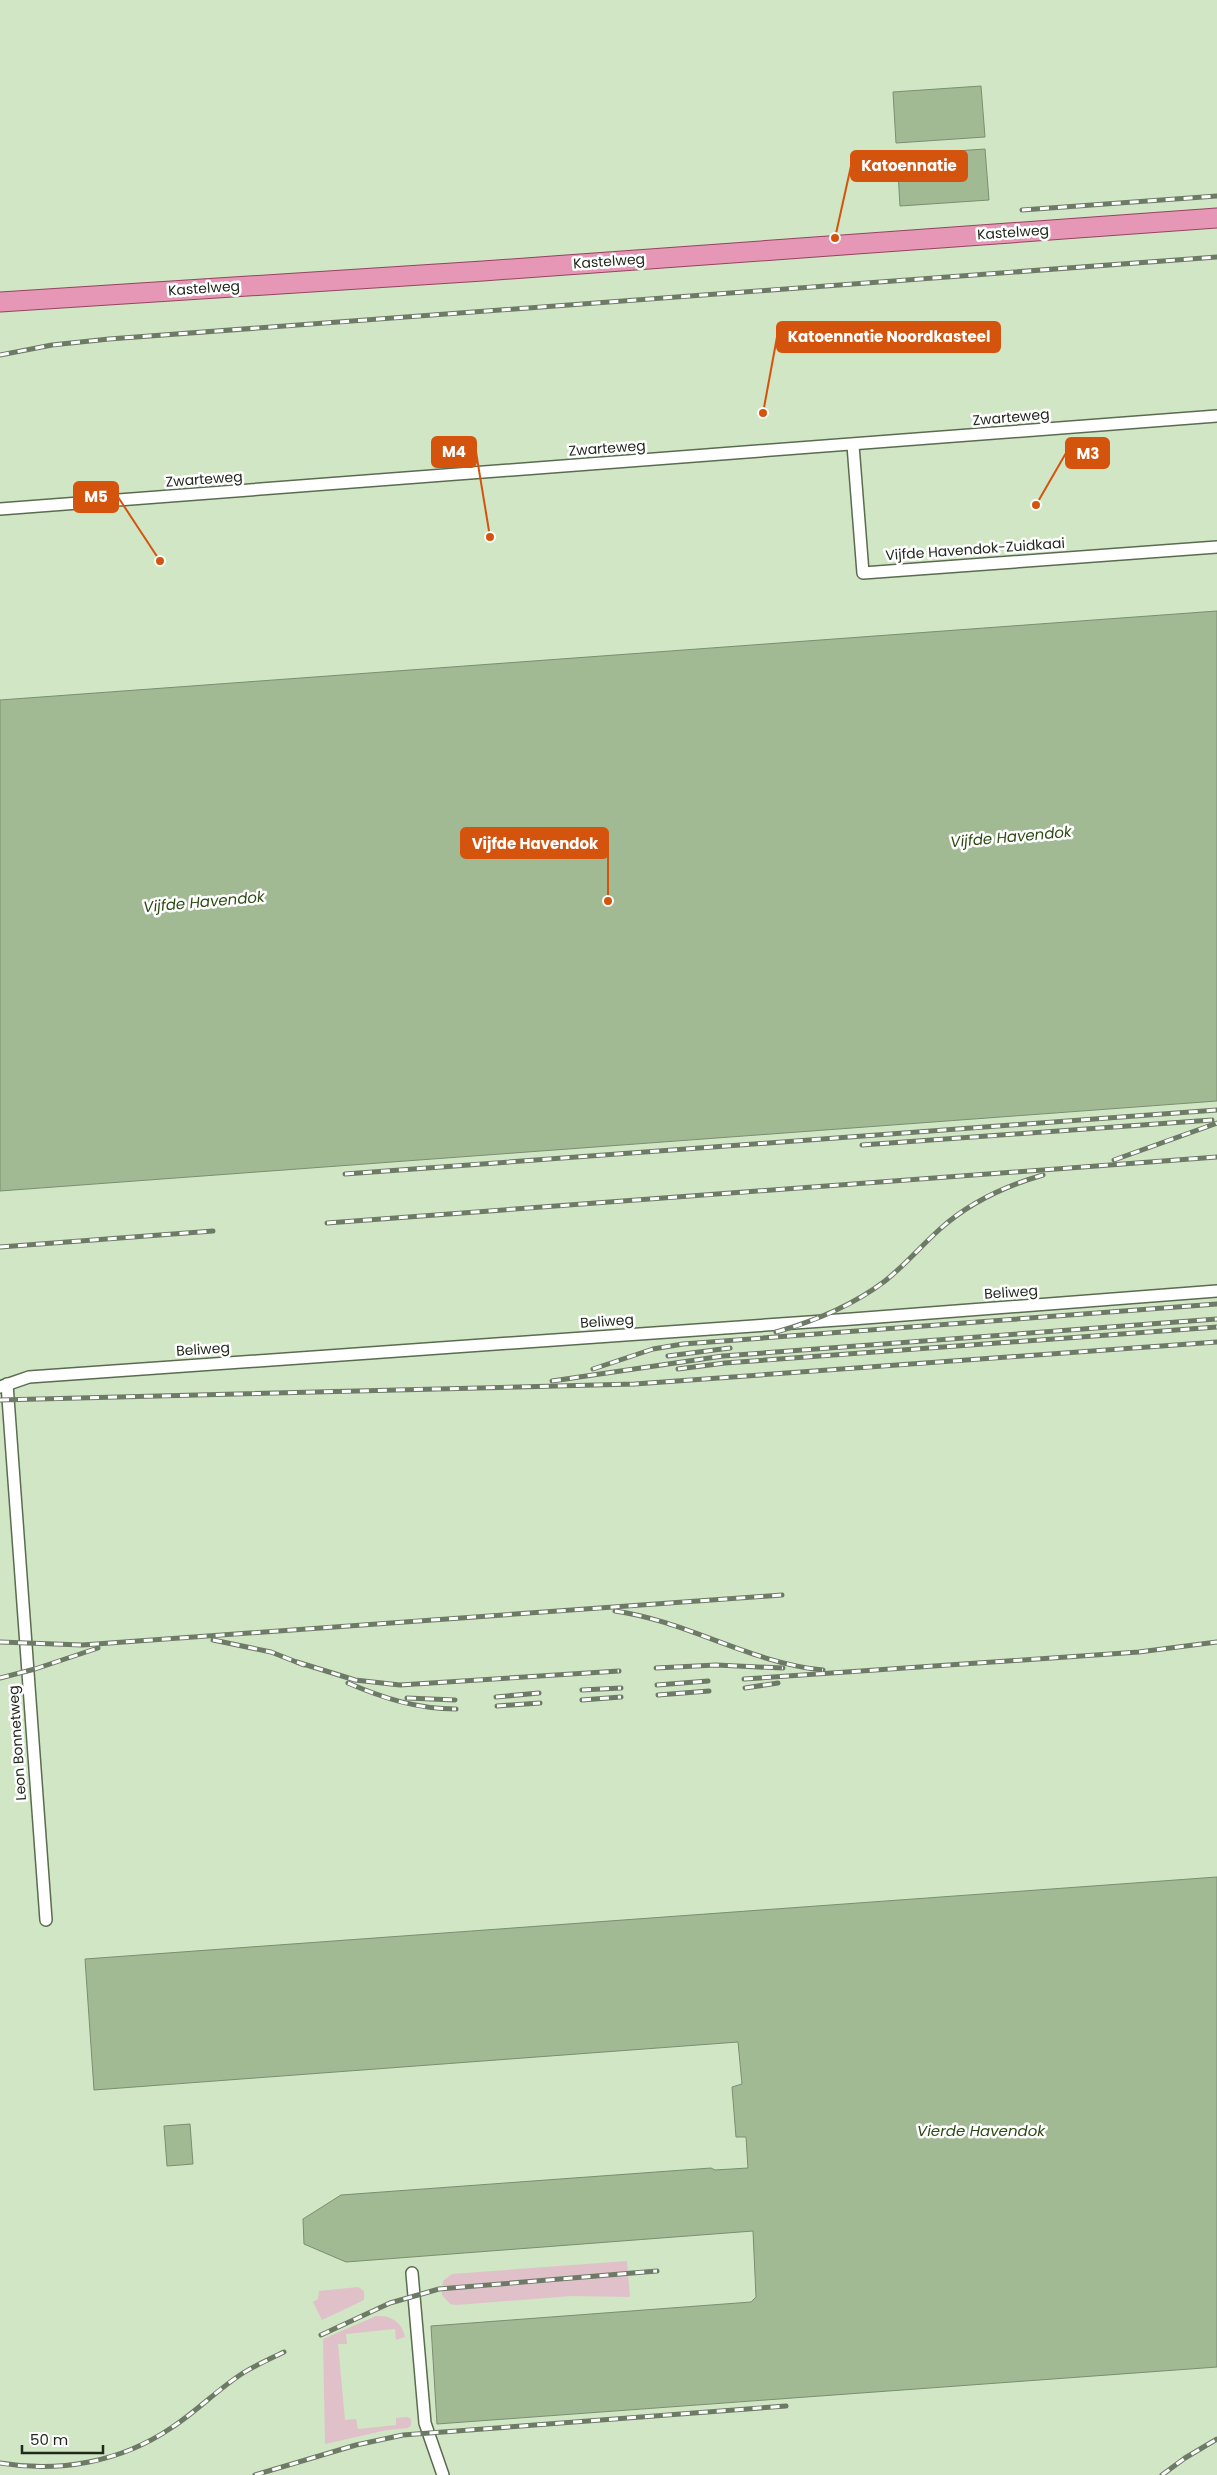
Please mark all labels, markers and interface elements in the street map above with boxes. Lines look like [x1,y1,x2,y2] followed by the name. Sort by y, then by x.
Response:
[851,151,967,181] callout: Katoennatie
[861,155,957,176] text: Katoennatie
[976,220,1050,244] street label: Kastelweg
[572,249,646,273] street label: Kastelweg
[167,276,241,300] street label: Kastelweg
[777,322,1000,352] callout: Katoennatie Noordkasteel
[788,326,990,347] text: Katoennatie Noordkasteel
[972,404,1050,430] street label: Zwarteweg
[568,435,646,461] street label: Zwarteweg
[432,437,476,467] callout: M4
[1066,438,1109,468] callout: M3
[442,441,466,462] text: M4
[1077,443,1099,464] text: M3
[165,466,243,492] street label: Zwarteweg
[74,482,118,512] callout: M5
[84,486,108,507] text: M5
[885,533,1065,565] street label: Vijfde Havendok-Zuidkaai
[949,821,1074,852] water label: Vijfde Havendok
[461,828,608,858] callout: Vijfde Havendok
[472,833,599,854] text: Vijfde Havendok
[142,886,267,917] water label: Vijfde Havendok
[983,1280,1039,1304] street label: Beliweg
[579,1309,635,1333] street label: Beliweg
[175,1337,231,1361] street label: Beliweg
[3,1685,31,1801] street label: Leon Bonnetweg
[917,2120,1046,2141] water label: Vierde Havendok
[22,2422,104,2454] scale bar
[30,2429,68,2450] text: 50 m

